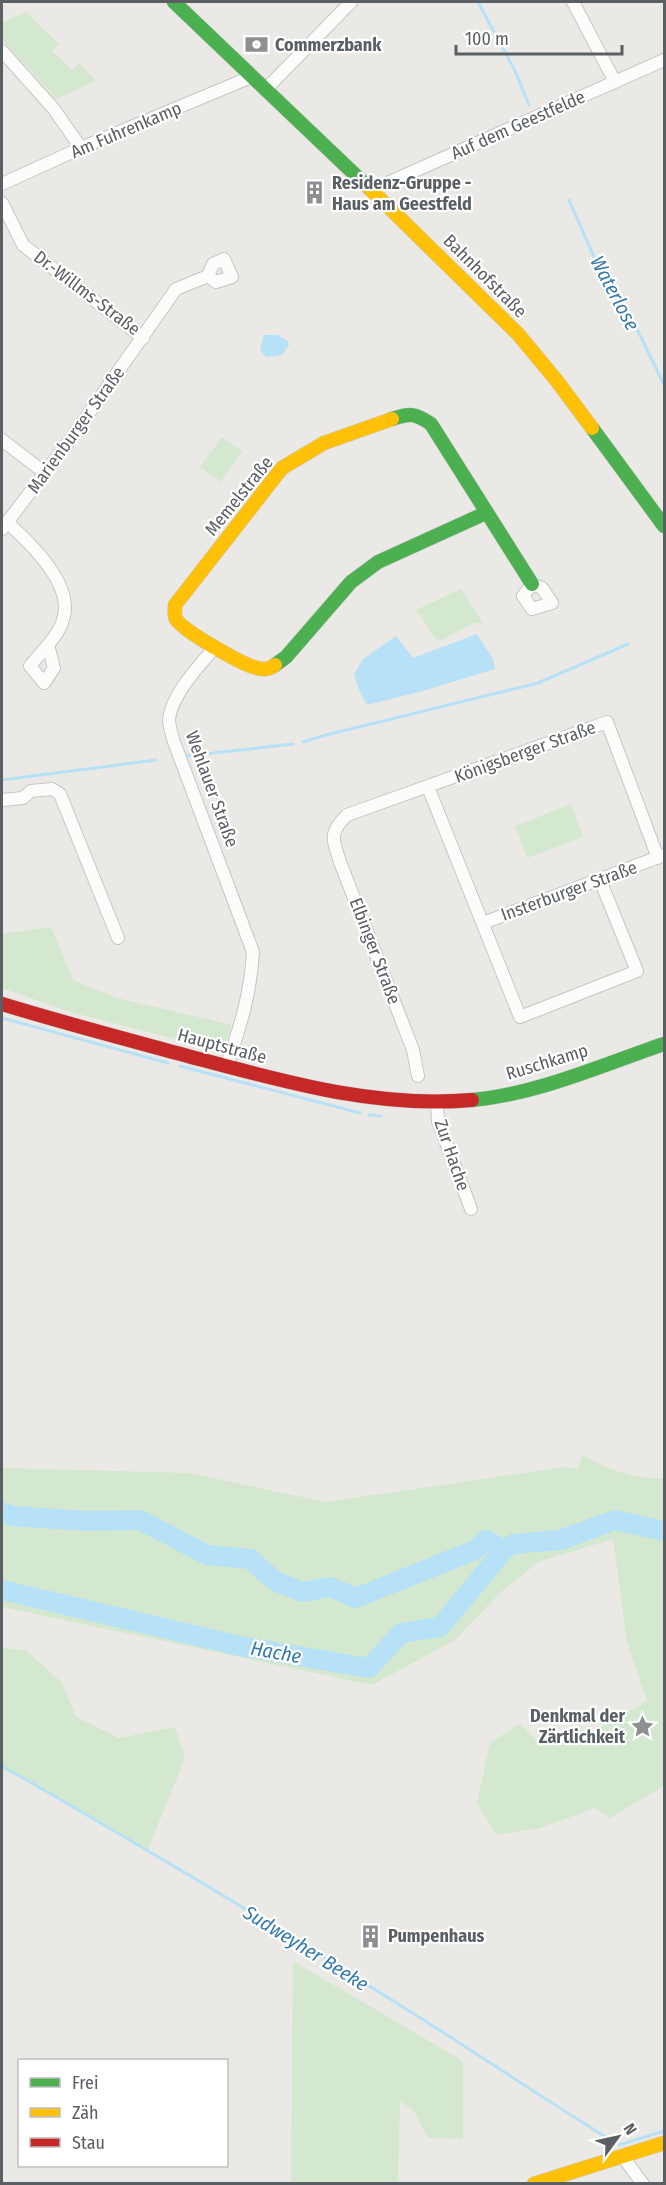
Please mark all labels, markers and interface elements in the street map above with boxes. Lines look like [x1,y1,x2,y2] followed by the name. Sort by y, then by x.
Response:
[456,18,622,56] scale bar
[465,28,509,50] text: 100 m
[244,32,270,58] bank icon: Commerzbank
[275,34,382,56] place label: Commerzbank
[448,86,588,164] street label: Auf dem Geestfelde
[67,97,185,163] street label: Am Fuhrenkamp
[332,172,472,215] place label: Residenz-Gruppe - Haus am Geestfeld
[301,180,327,206] building icon: Residenz-Gruppe - Haus am Geestfeld
[439,230,531,322] street label: Bahnhofstraße
[29,246,145,340] street label: Dr.-Willms-Straße
[585,252,645,335] water label: Waterlose
[23,362,129,498] street label: Marienburger Straße
[200,452,278,540] street label: Memelstraße
[451,716,599,788] street label: Königsberger Straße
[181,728,243,850] street label: Wehlauer Straße
[498,856,640,926] street label: Insterburger Straße
[345,895,405,1007] street label: Elbinger Straße
[175,1024,269,1068] street label: Hauptstraße
[503,1039,591,1085] street label: Ruschkamp
[430,1116,474,1194] street label: Zur Hache
[249,1636,304,1668] water label: Hache
[530,1705,626,1748] place label: Denkmal der Zärtlichkeit
[630,1713,656,1739] place icon: Denkmal der Zärtlichkeit
[238,1899,373,1996] water label: Sudweyher Beeke
[357,1923,383,1949] building icon: Pumpenhaus
[388,1925,485,1947] place label: Pumpenhaus
[18,2059,228,2167] legend
[72,2072,98,2094] text: Frei
[72,2102,99,2124] text: Zäh
[588,2107,648,2167] north arrow
[620,2120,641,2138] text: N
[72,2132,105,2154] text: Stau

